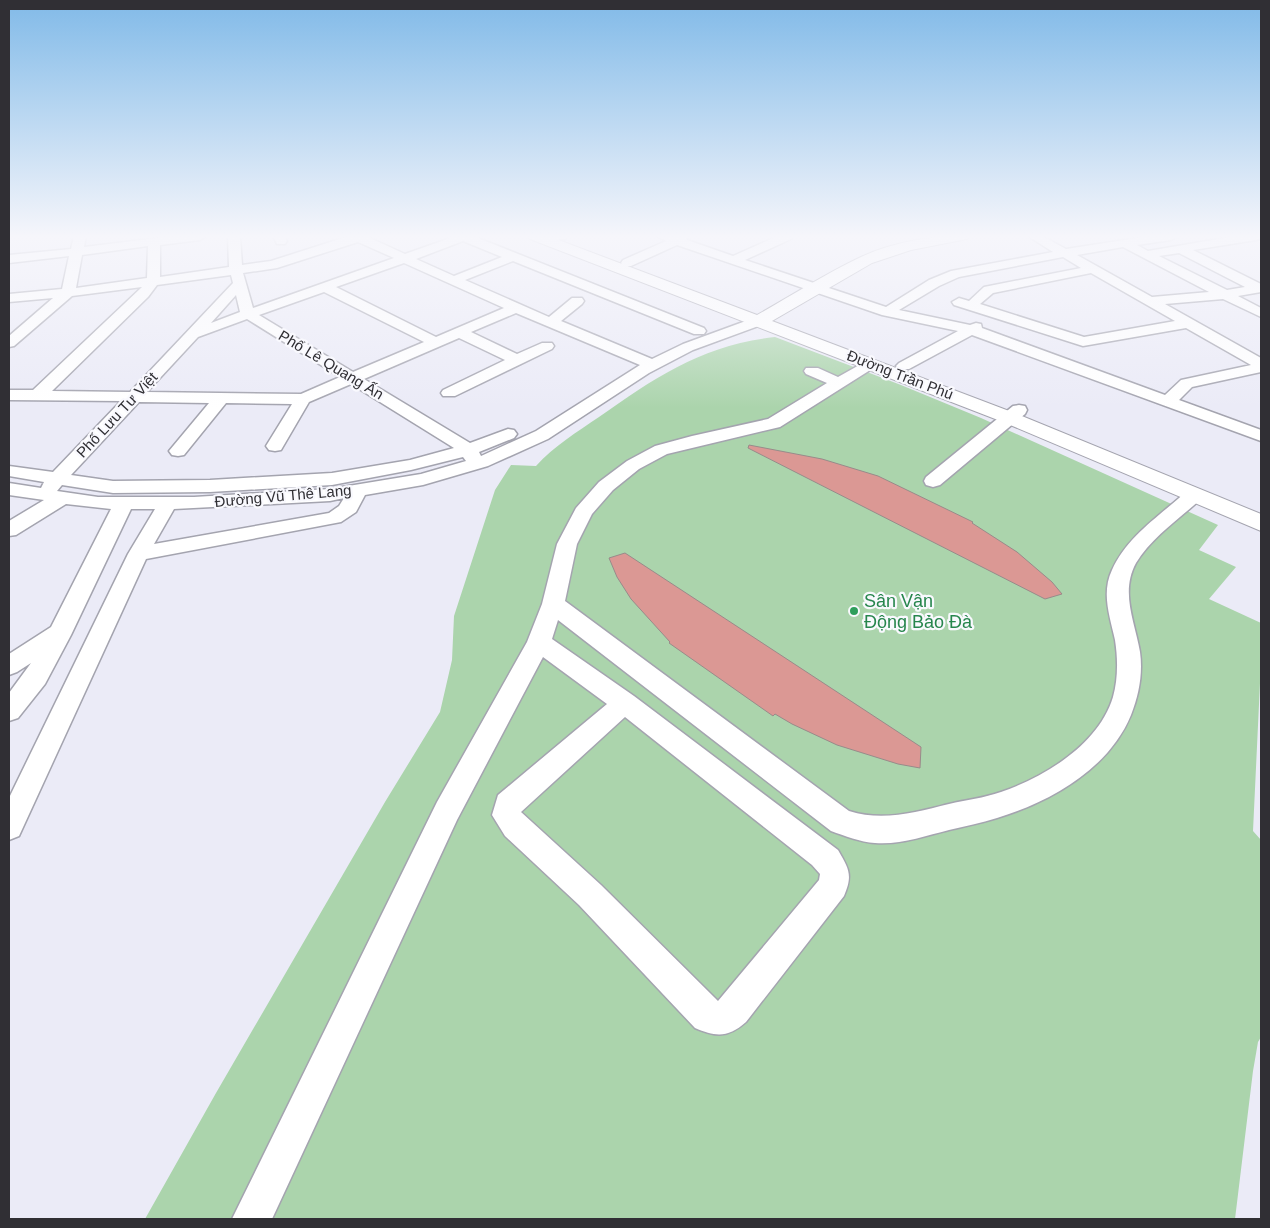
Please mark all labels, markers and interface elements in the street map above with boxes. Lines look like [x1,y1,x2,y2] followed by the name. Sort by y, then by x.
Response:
[276,327,387,403] street label: Phố Lê Quang Ấn
[845,346,956,403] street label: Đường Trần Phú
[73,368,161,461] street label: Phố Lưu Tư Việt
[214,481,352,510] street label: Đường Vũ Thê Lang
[864,591,973,632] place label: Sân Vận Động Bảo Đà
[848,605,860,617] marker: Sân Vận Động Bảo Đà

